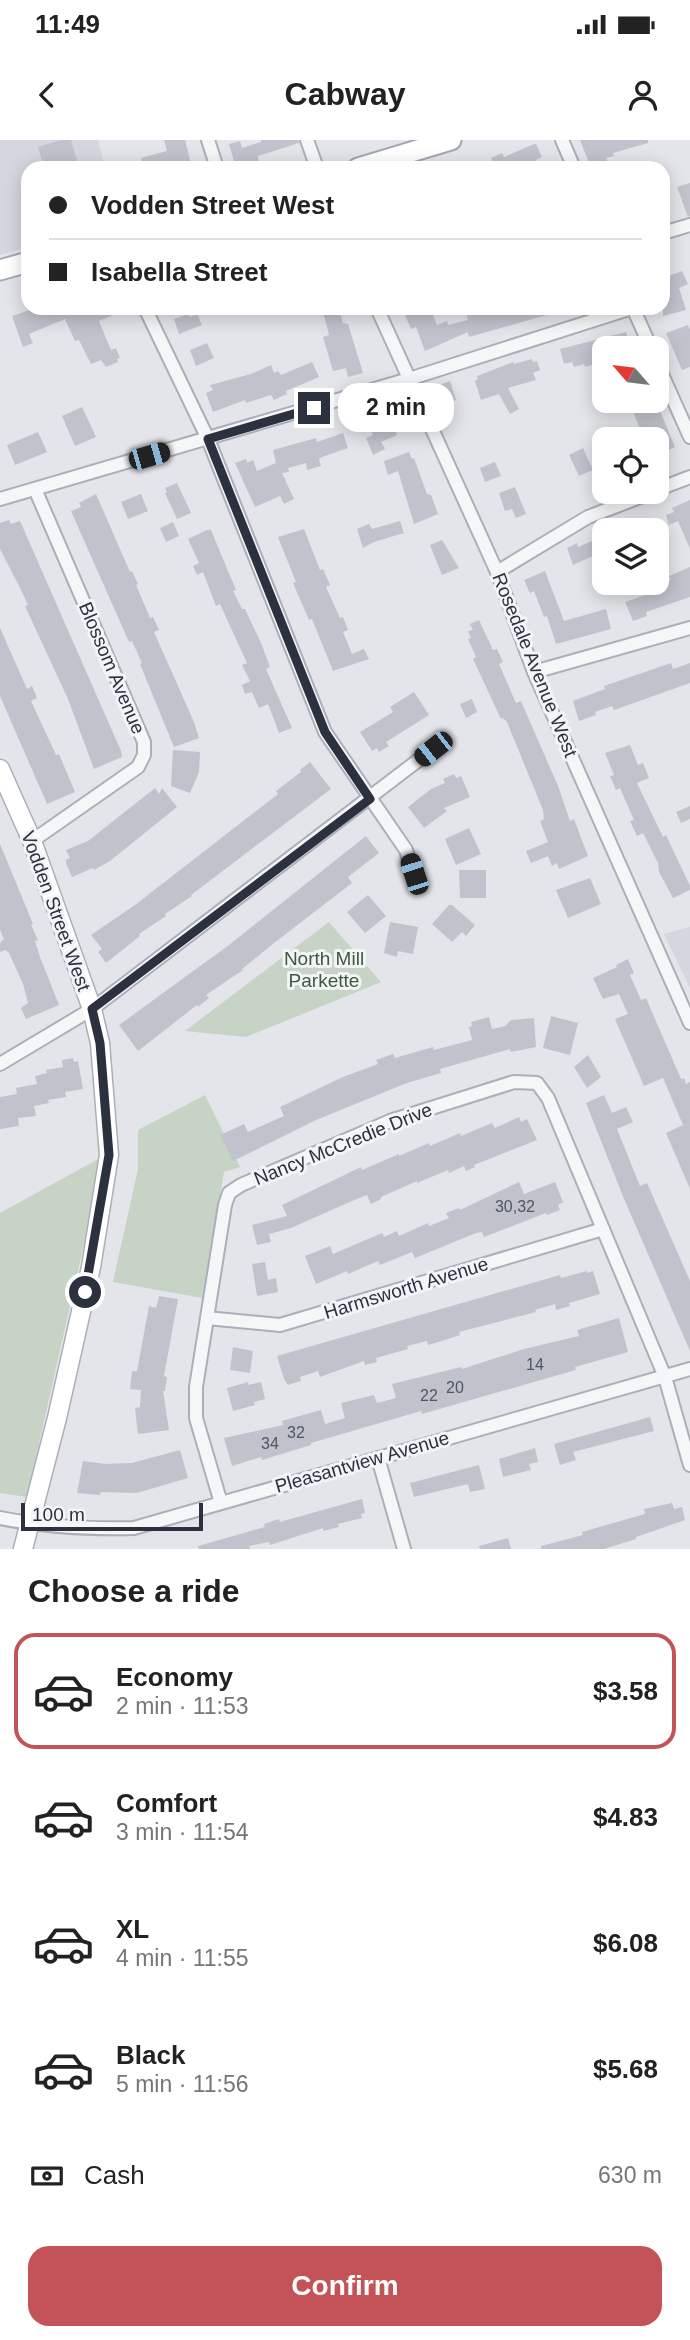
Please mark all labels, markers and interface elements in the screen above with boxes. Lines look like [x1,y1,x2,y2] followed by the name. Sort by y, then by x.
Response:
[35,9,100,39] text: 11:49
[28,76,66,114] icon: back
[285,76,405,112] text: Cabway
[624,76,662,114] icon: person
[91,190,334,220] text: Vodden Street West
[91,257,267,287] text: Isabella Street
[592,336,668,413] north arrow
[592,336,669,595] map controls
[338,384,454,432] callout: 2 min
[298,392,330,424] route end
[366,394,426,420] text: 2 min
[592,427,669,504] button: locate
[126,440,173,472] car
[592,518,669,595] button: layers
[488,570,582,761] street label: Rosedale Avenue West
[75,599,149,737] street label: Blossom Avenue
[410,728,457,770] car
[17,828,95,994] street label: Vodden Street West
[398,851,431,897] car
[284,948,364,991] park label: North Mill Parkette
[251,1099,435,1189] street label: Nancy McCredie Drive
[495,1198,535,1215] house number: 30,32
[321,1253,491,1323] street label: Harmsworth Avenue
[69,1276,101,1308] route start
[526,1356,544,1373] house number: 14
[446,1379,464,1396] house number: 20
[420,1387,438,1404] house number: 22
[287,1424,305,1441] house number: 32
[272,1427,452,1497] street label: Pleasantview Avenue
[261,1435,279,1452] house number: 34
[21,1500,203,1532] scale bar
[32,1504,85,1525] text: 100 m
[28,1573,240,1609] text: Choose a ride
[32,1660,95,1723] icon: car
[116,1662,233,1692] text: Economy
[593,1676,658,1706] text: $3.58
[116,1693,249,1719] text: 2 min · 11:53
[32,1786,95,1849] icon: car
[116,1788,217,1818] text: Comfort
[593,1802,658,1832] text: $4.83
[116,1819,249,1845] text: 3 min · 11:54
[32,1912,95,1975] icon: car
[116,1914,149,1944] text: XL
[593,1928,658,1958] text: $6.08
[116,1945,249,1971] text: 4 min · 11:55
[32,2038,95,2101] icon: car
[116,2040,185,2070] text: Black
[593,2054,658,2084] text: $5.68
[116,2071,249,2097] text: 5 min · 11:56
[28,2157,66,2195] icon: cash
[84,2160,145,2190] text: Cash
[598,2162,662,2188] text: 630 m
[28,2246,662,2326] button: Confirm

